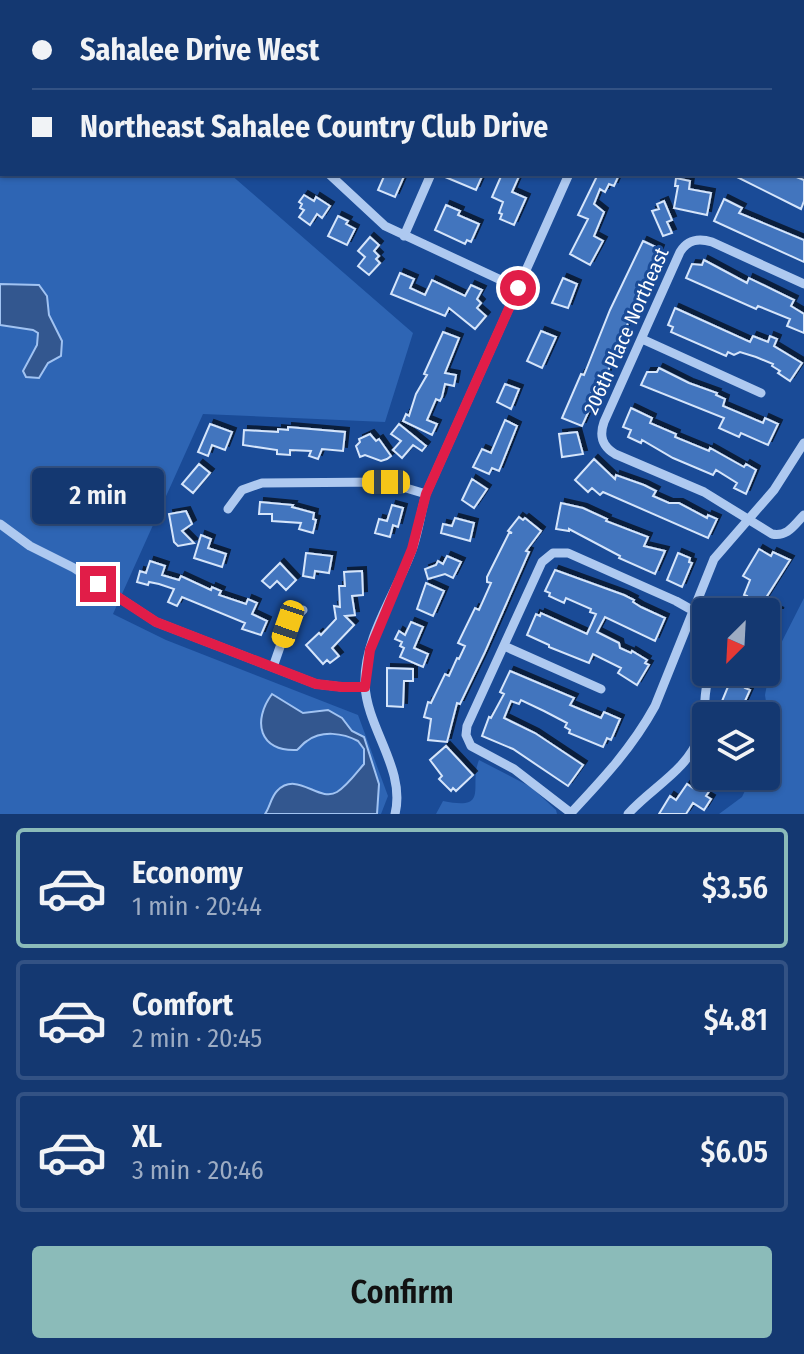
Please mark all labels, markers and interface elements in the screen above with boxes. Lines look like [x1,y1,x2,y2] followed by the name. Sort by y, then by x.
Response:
[80,32,319,68] text: Sahalee Drive West
[80,109,548,145] text: Northeast Sahalee Country Club Drive
[578,243,674,418] street label: 206th Place Northeast
[500,270,536,306] route start
[32,468,164,524] callout: 2 min
[362,470,410,494] car
[69,480,127,511] text: 2 min
[80,566,116,602] route end
[269,597,307,651] car
[692,598,780,686] north arrow
[692,598,780,790] map controls
[692,702,780,790] button: layers
[36,852,108,924] icon: car
[132,855,243,891] text: Economy
[702,870,768,906] text: $3.56
[132,891,262,922] text: 1 min · 20:44
[36,984,108,1056] icon: car
[132,987,233,1023] text: Comfort
[704,1002,768,1038] text: $4.81
[132,1023,262,1054] text: 2 min · 20:45
[36,1116,108,1188] icon: car
[132,1119,162,1155] text: XL
[701,1134,768,1170] text: $6.05
[132,1155,264,1186] text: 3 min · 20:46
[32,1246,772,1338] button: Confirm

